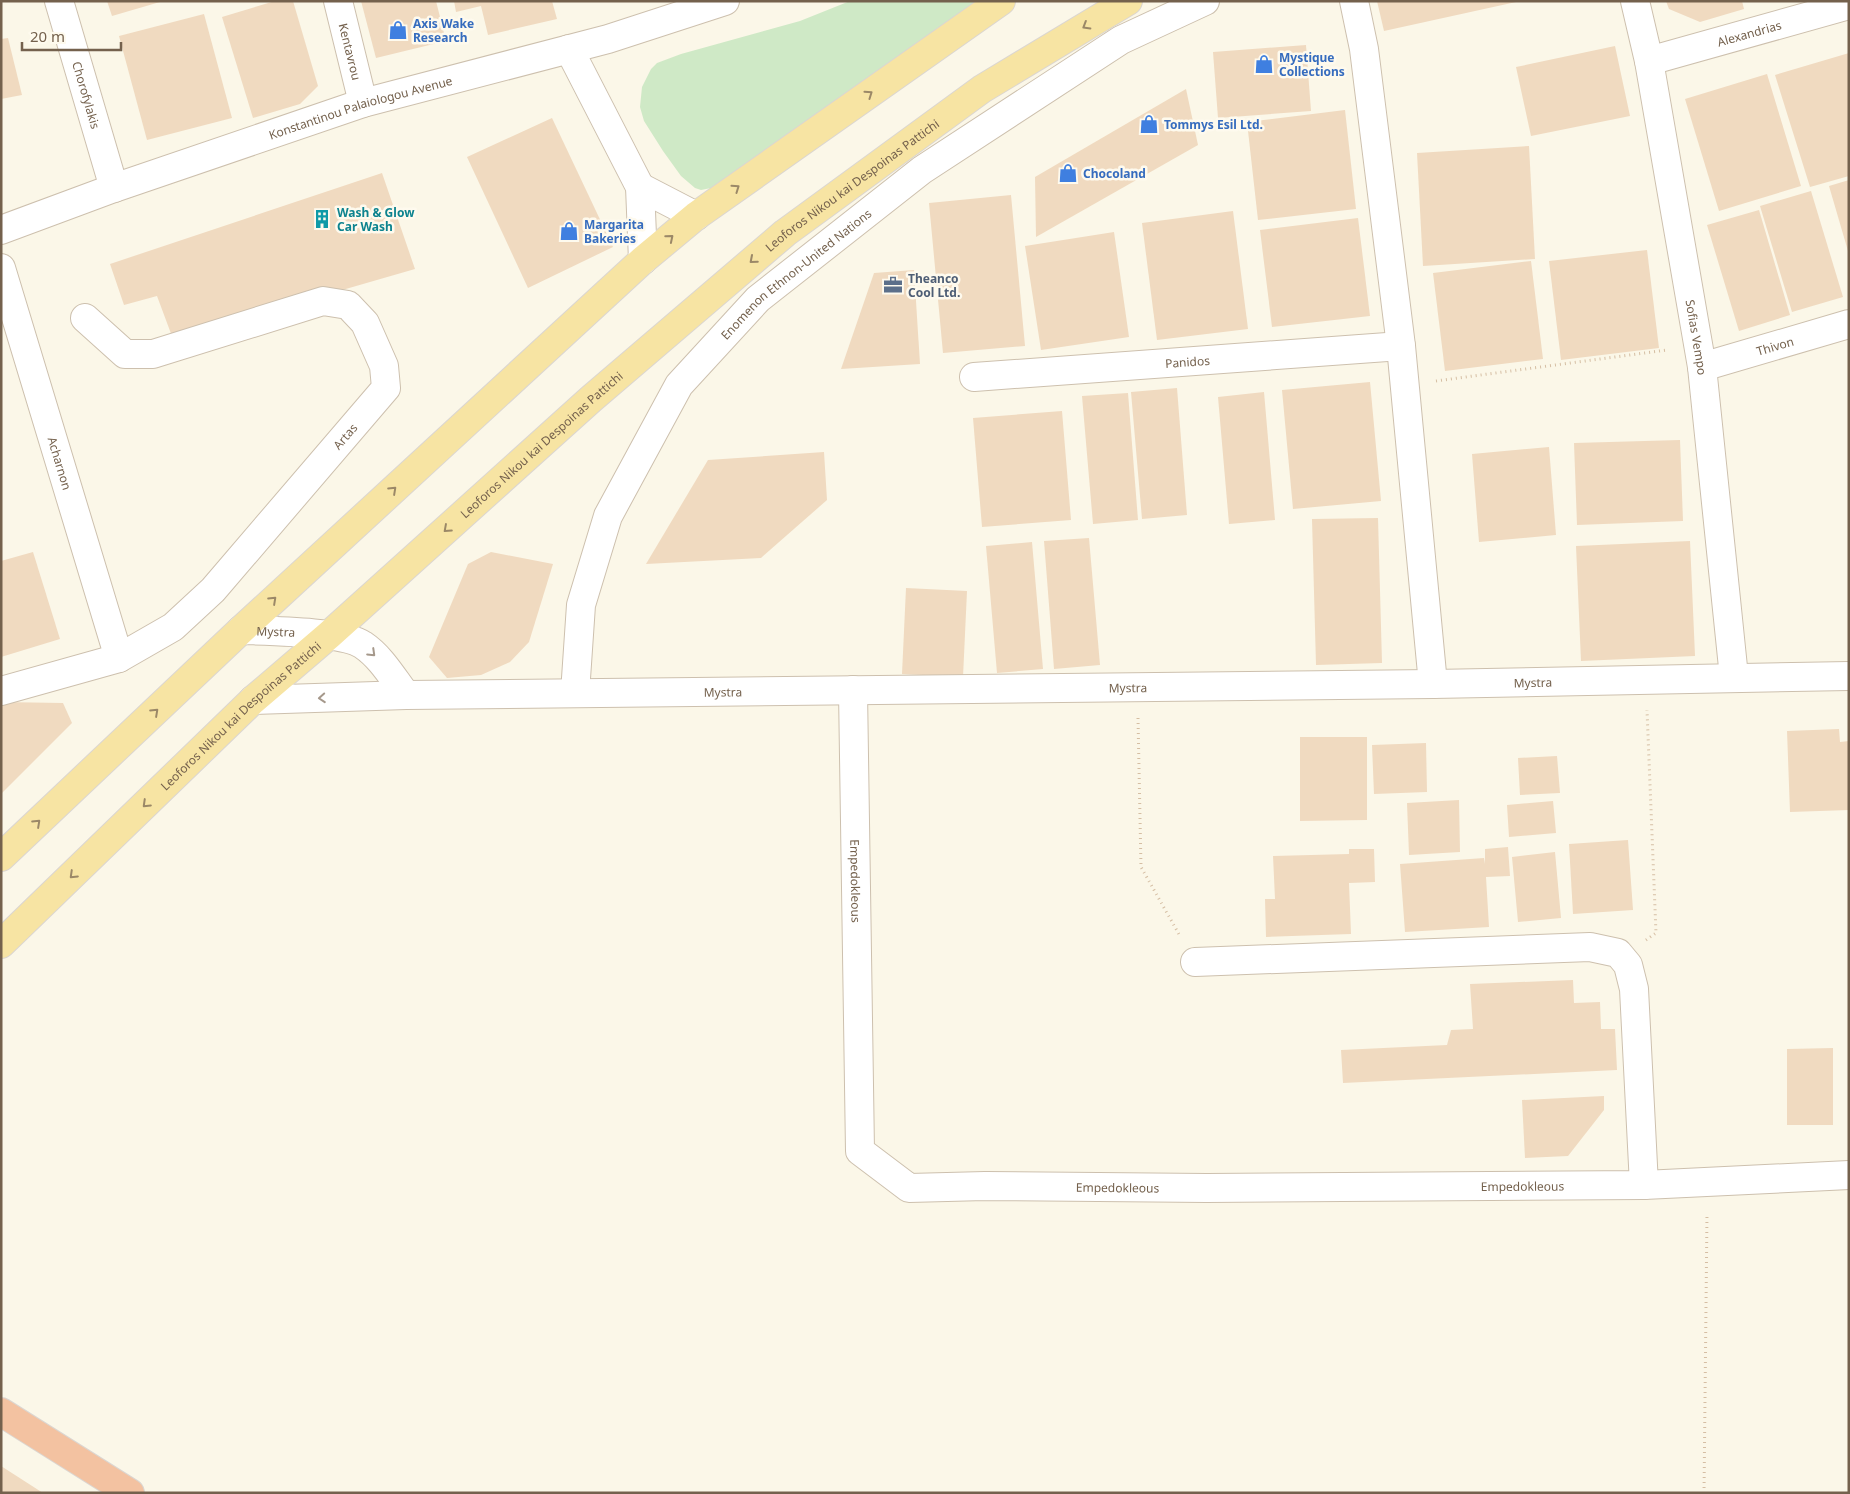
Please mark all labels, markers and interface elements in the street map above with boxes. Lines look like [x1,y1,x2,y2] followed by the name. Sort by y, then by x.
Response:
[413,15,474,46] place label: Axis Wake Research
[1715,16,1783,50] street label: Alexandrias
[387,19,409,41] shop icon: Axis Wake Research
[22,20,121,52] scale bar
[1083,20,1092,30] one-way arrow
[335,21,366,82] street label: Kentavrou
[30,26,65,46] text: 20 m
[1279,49,1345,80] place label: Mystique Collections
[1253,53,1275,75] shop icon: Mystique Collections
[69,59,105,131] street label: Chorofylakis
[266,72,454,143] street label: Konstantinou Palaiologou Avenue
[863,91,873,100] one-way arrow
[1138,113,1160,135] shop icon: Tommys Esil Ltd.
[761,115,942,255] street label: Leoforos Nikou kai Despoinas Pattichi
[1164,116,1263,133] place label: Tommys Esil Ltd.
[1057,162,1079,184] shop icon: Chocoland
[1083,165,1146,182] place label: Chocoland
[730,185,740,194] one-way arrow
[337,204,415,235] place label: Wash & Glow Car Wash
[717,204,875,343] street label: Enomenon Ethnon-United Nations
[311,208,333,230] building icon: Wash & Glow Car Wash
[584,216,644,247] place label: Margarita Bakeries
[558,220,580,242] shop icon: Margarita Bakeries
[664,235,673,244] one-way arrow
[750,255,759,264] one-way arrow
[908,270,960,301] place label: Theanco Cool Ltd.
[882,274,904,296] office icon: Theanco Cool Ltd.
[1682,298,1711,376] street label: Sofias Vempo
[1754,332,1796,359] street label: Thivon
[1164,351,1211,372] street label: Panidos
[456,367,626,522] street label: Leoforos Nikou kai Despoinas Pattichi
[329,419,361,453] street label: Artas
[44,435,76,492] street label: Acharnon
[387,487,396,496] one-way arrow
[443,523,452,532] one-way arrow
[267,597,276,606] one-way arrow
[256,622,296,640] street label: Mystra
[156,637,324,794] street label: Leoforos Nikou kai Despoinas Pattichi
[366,647,375,656] one-way arrow
[1513,673,1552,691] street label: Mystra
[1109,679,1147,696] street label: Mystra
[704,683,742,700] street label: Mystra
[318,693,326,704] one-way arrow
[149,709,158,718] one-way arrow
[143,798,152,807] one-way arrow
[31,820,40,829] one-way arrow
[847,839,865,923] street label: Empedokleous
[70,869,79,878] one-way arrow
[1481,1177,1565,1195] street label: Empedokleous
[1076,1178,1160,1196] street label: Empedokleous

